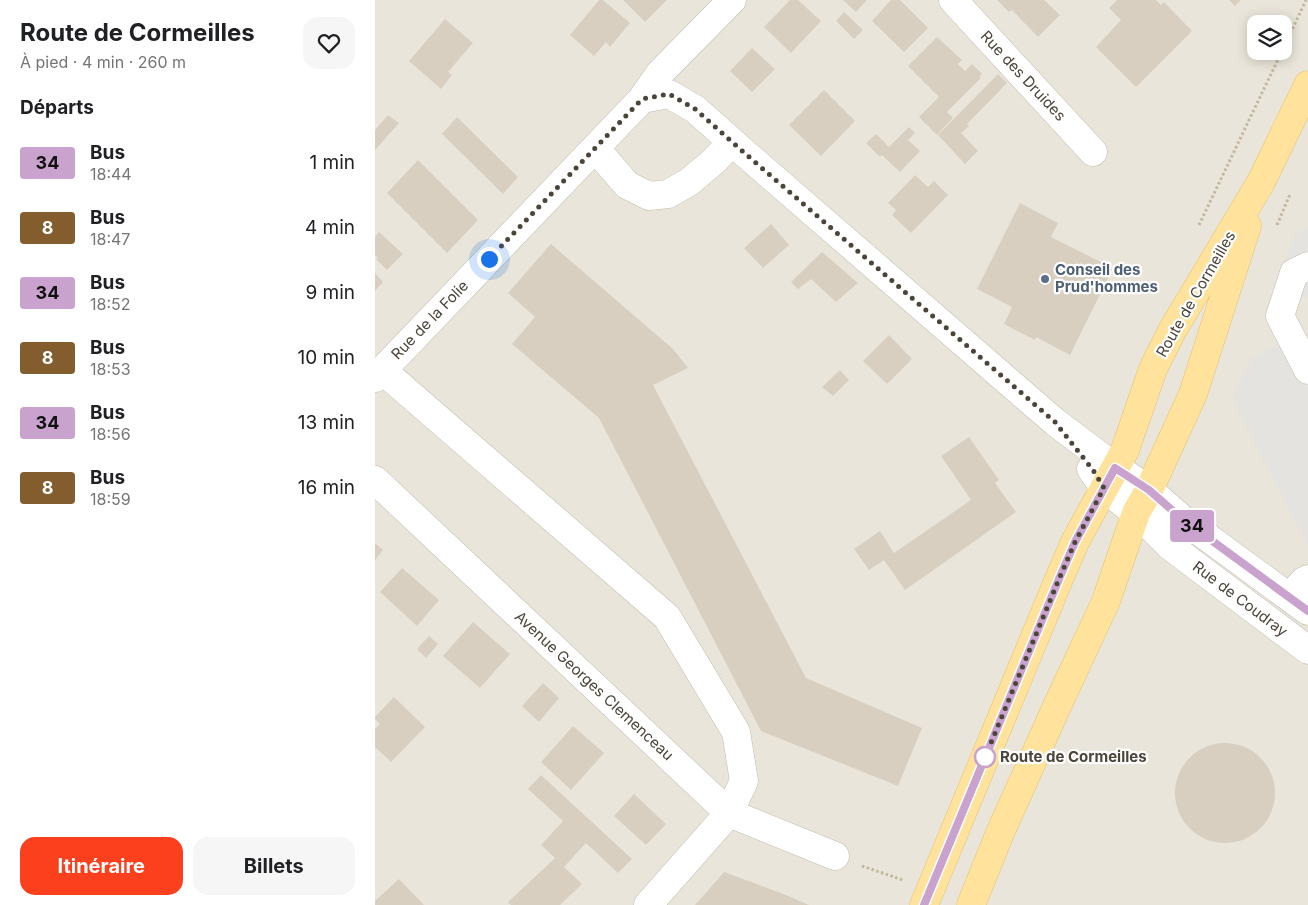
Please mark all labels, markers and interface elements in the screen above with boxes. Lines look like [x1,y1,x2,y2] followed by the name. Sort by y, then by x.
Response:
[1247,15,1292,60] map controls
[1247,15,1292,60] button: layers
[303,17,355,69] button: heart
[20,18,255,47] text: Route de Cormeilles
[977,27,1070,125] street label: Rue des Druides
[20,52,186,72] text: À pied · 4 min · 260 m
[20,96,94,119] text: Départs
[90,141,125,164] text: Bus
[309,151,355,174] text: 1 min
[36,152,59,173] text: 34
[90,164,132,184] text: 18:44
[90,206,125,229] text: Bus
[305,216,355,239] text: 4 min
[42,217,53,238] text: 8
[1152,227,1239,360] street label: Route de Cormeilles
[90,229,130,249] text: 18:47
[477,247,502,272] your location
[1055,260,1158,296] place label: Conseil des Prud'hommes
[90,271,125,294] text: Bus
[1039,273,1051,285] marker: Conseil des Prud'hommes
[387,276,472,363] street label: Rue de la Folie
[305,281,355,304] text: 9 min
[36,282,59,303] text: 34
[90,294,131,314] text: 18:52
[90,336,125,359] text: Bus
[297,346,355,369] text: 10 min
[42,347,53,368] text: 8
[90,359,131,379] text: 18:53
[90,401,125,424] text: Bus
[298,411,355,434] text: 13 min
[36,412,59,433] text: 34
[90,424,131,444] text: 18:56
[90,466,125,489] text: Bus
[298,476,355,499] text: 16 min
[42,477,53,498] text: 8
[90,489,131,509] text: 18:59
[1169,510,1215,542] line badge: 34
[1180,515,1204,536] text: 34
[1189,557,1292,641] street label: Rue de Coudray
[511,607,678,764] street label: Avenue Georges Clemenceau
[974,746,996,768] marker: Route de Cormeilles
[1000,747,1147,766] place label: Route de Cormeilles
[20,837,183,895] button: Itinéraire
[193,837,355,895] button: Billets

